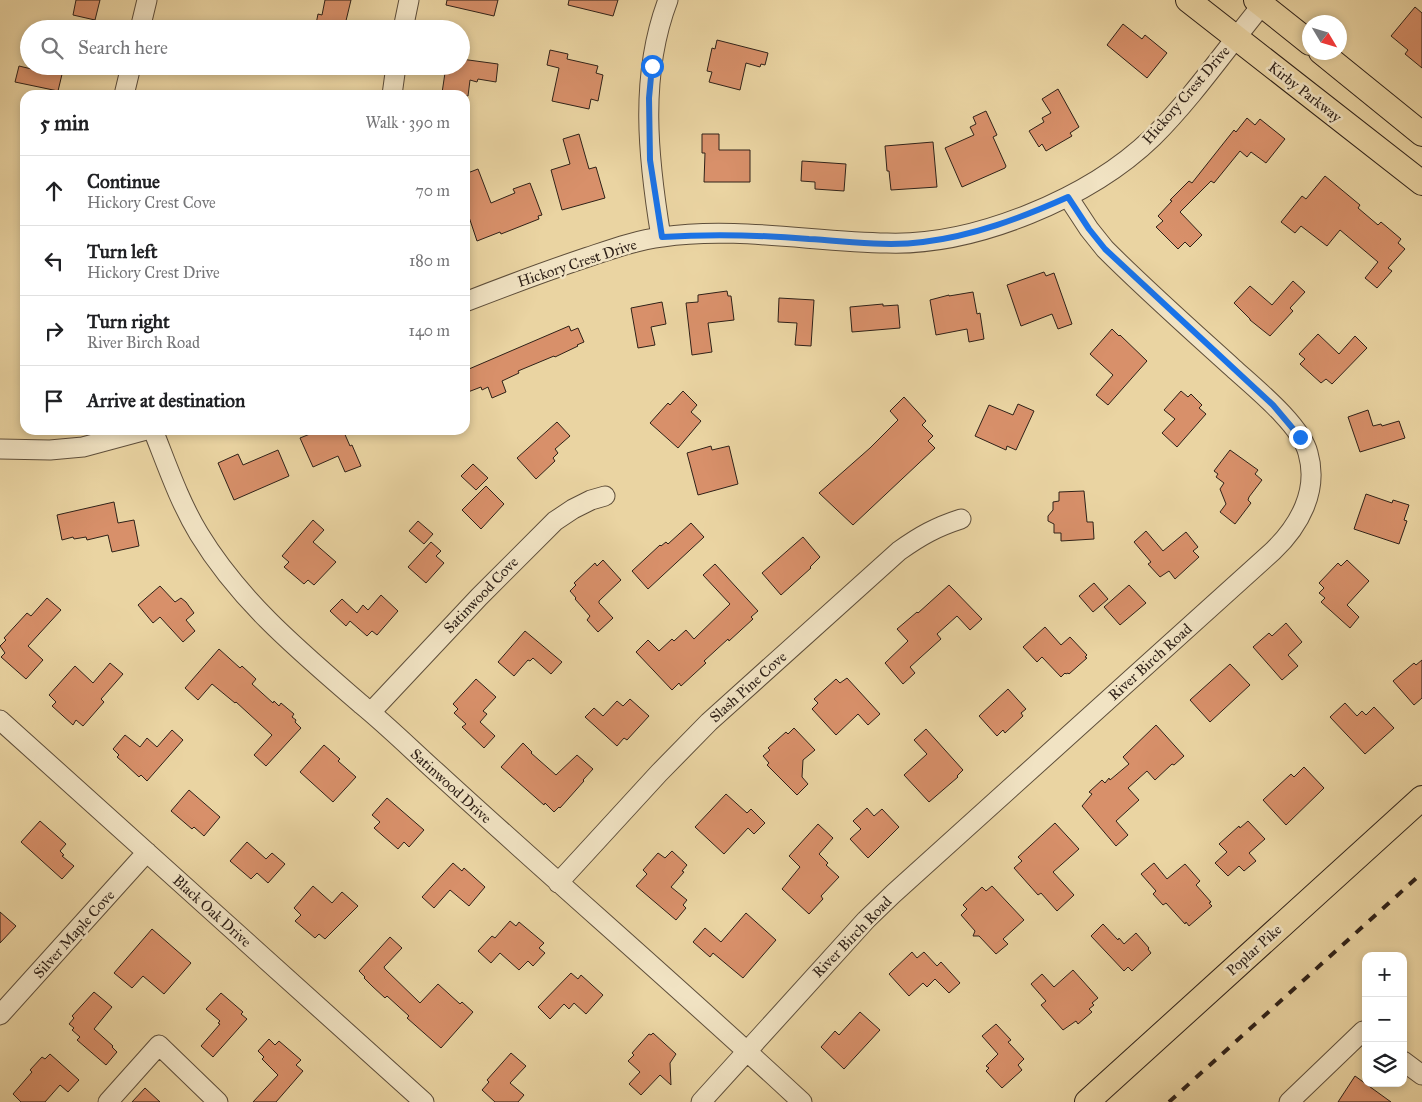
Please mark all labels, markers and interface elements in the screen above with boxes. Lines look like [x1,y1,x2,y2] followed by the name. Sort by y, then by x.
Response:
[1302,15,1347,60] north arrow
[20,20,470,75] search box
[38,34,66,62] icon: search
[78,36,168,59] text: Search here
[1138,42,1234,148] street label: Hickory Crest Drive
[641,55,664,78] route start
[1265,58,1346,127] street label: Kirby Parkway
[40,110,89,136] text: 5 min
[365,113,450,132] text: Walk · 390 m
[87,170,160,193] text: Continue
[40,177,68,205] icon: ahead
[415,181,450,200] text: 70 m
[87,193,216,212] text: Hickory Crest Cove
[515,235,639,291] street label: Hickory Crest Drive
[87,240,157,263] text: Turn left
[40,247,68,275] icon: left
[409,251,450,270] text: 180 m
[87,263,220,282] text: Hickory Crest Drive
[87,310,170,333] text: Turn right
[40,317,68,345] icon: right
[409,321,450,340] text: 140 m
[87,333,200,352] text: River Birch Road
[40,387,68,415] icon: arrive
[87,389,245,412] text: Arrive at destination
[1289,426,1312,449] route end
[440,553,522,637] street label: Satinwood Cove
[1105,620,1196,704] street label: River Birch Road
[706,648,790,726] street label: Slash Pine Cove
[407,745,495,827] street label: Satinwood Drive
[169,871,255,951] street label: Black Oak Drive
[30,886,118,982] street label: Silver Maple Cove
[809,892,896,981] street label: River Birch Road
[1223,920,1285,980] street label: Poplar Pike
[1362,952,1407,1087] map controls
[1362,952,1407,997] button: +
[1362,997,1407,1042] button: −
[1362,1042,1407,1087] button: layers

